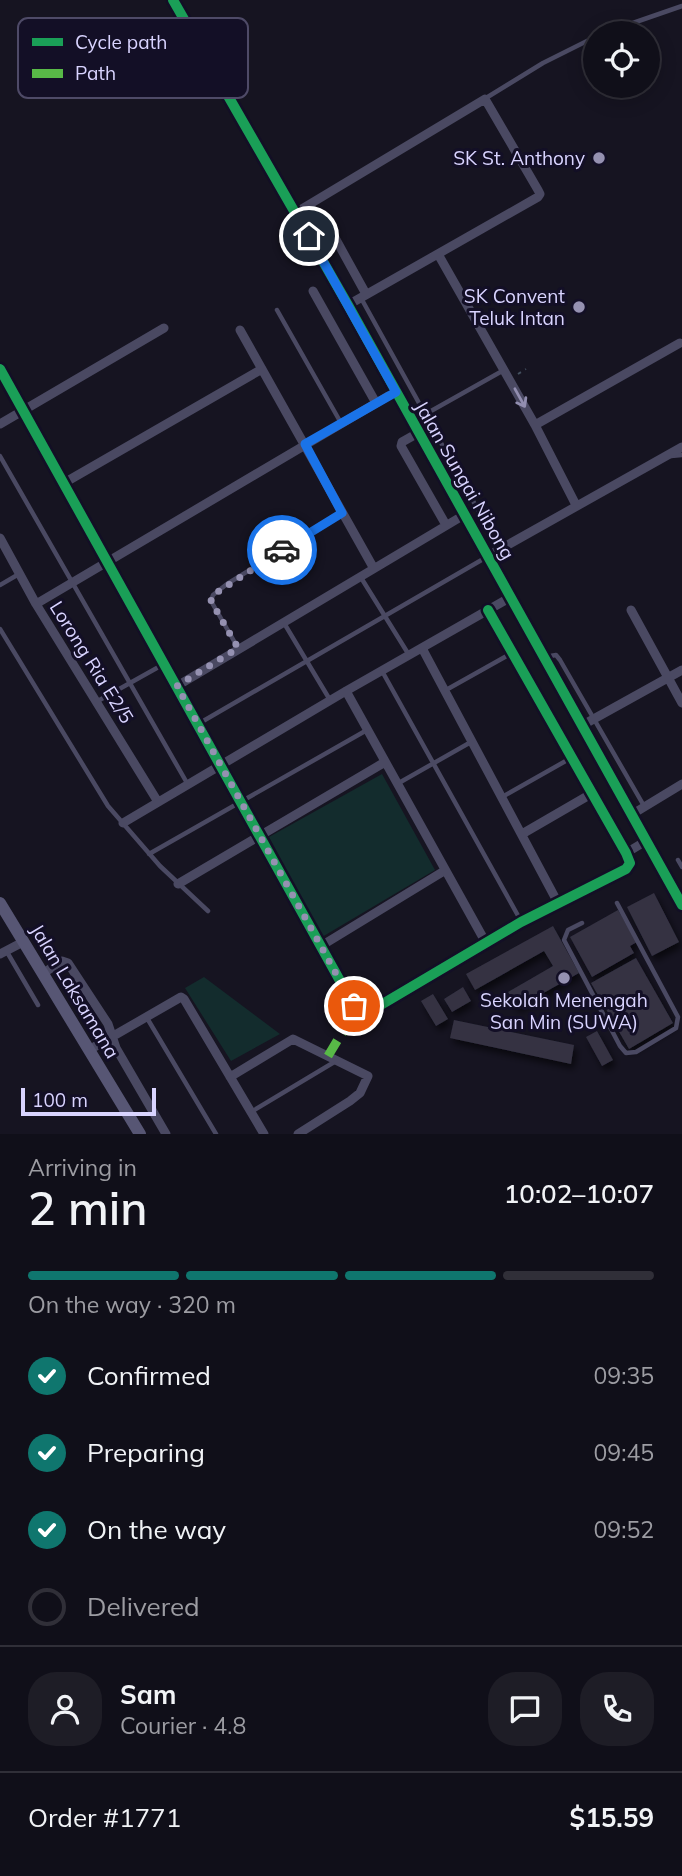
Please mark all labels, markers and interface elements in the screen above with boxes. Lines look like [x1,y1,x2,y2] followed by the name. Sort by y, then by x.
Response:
[18,18,248,98] legend
[583,21,660,98] map controls
[583,21,660,98] button: locate
[75,30,167,54] text: Cycle path
[75,61,116,85] text: Path
[453,146,585,170] place label: SK St. Anthony
[591,150,607,166] marker: SK St. Anthony
[279,206,339,266] pin
[290,217,328,255] icon: home
[464,284,565,330] place label: SK Convent Teluk Intan
[571,299,587,315] marker: SK Convent Teluk Intan
[513,388,527,408] one-way arrow
[410,396,520,564] street label: Jalan Sungai Nibong
[247,515,317,585] courier
[263,531,301,569] icon: car
[45,596,139,728] street label: Lorong Ria E2/5
[25,919,125,1063] street label: Jalan Laksamana
[556,970,572,986] marker: Sekolah Menengah San Min (SUWA)
[324,976,384,1036] pin
[335,987,373,1025] icon: bag
[480,988,648,1034] place label: Sekolah Menengah San Min (SUWA)
[21,1085,156,1117] scale bar
[32,1088,88,1112] text: 100 m
[28,1153,137,1182] text: Arriving in
[504,1177,654,1210] text: 10:02–10:07
[28,1179,147,1237] text: 2 min
[28,1290,236,1319] text: On the way · 320 m
[28,1357,66,1395] icon: check
[87,1359,211,1392] text: Confirmed
[594,1361,654,1390] text: 09:35
[28,1434,66,1472] icon: check
[87,1436,205,1469] text: Preparing
[594,1438,654,1467] text: 09:45
[28,1511,66,1549] icon: check
[87,1513,226,1546] text: On the way
[594,1515,654,1544] text: 09:52
[87,1590,200,1623] text: Delivered
[28,1672,102,1746] button: person
[488,1672,562,1746] button: chat
[580,1672,654,1746] button: phone
[120,1678,176,1711] text: Sam
[120,1711,246,1740] text: Courier · 4.8
[28,1801,181,1834] text: Order #1771
[570,1801,654,1834] text: $15.59

